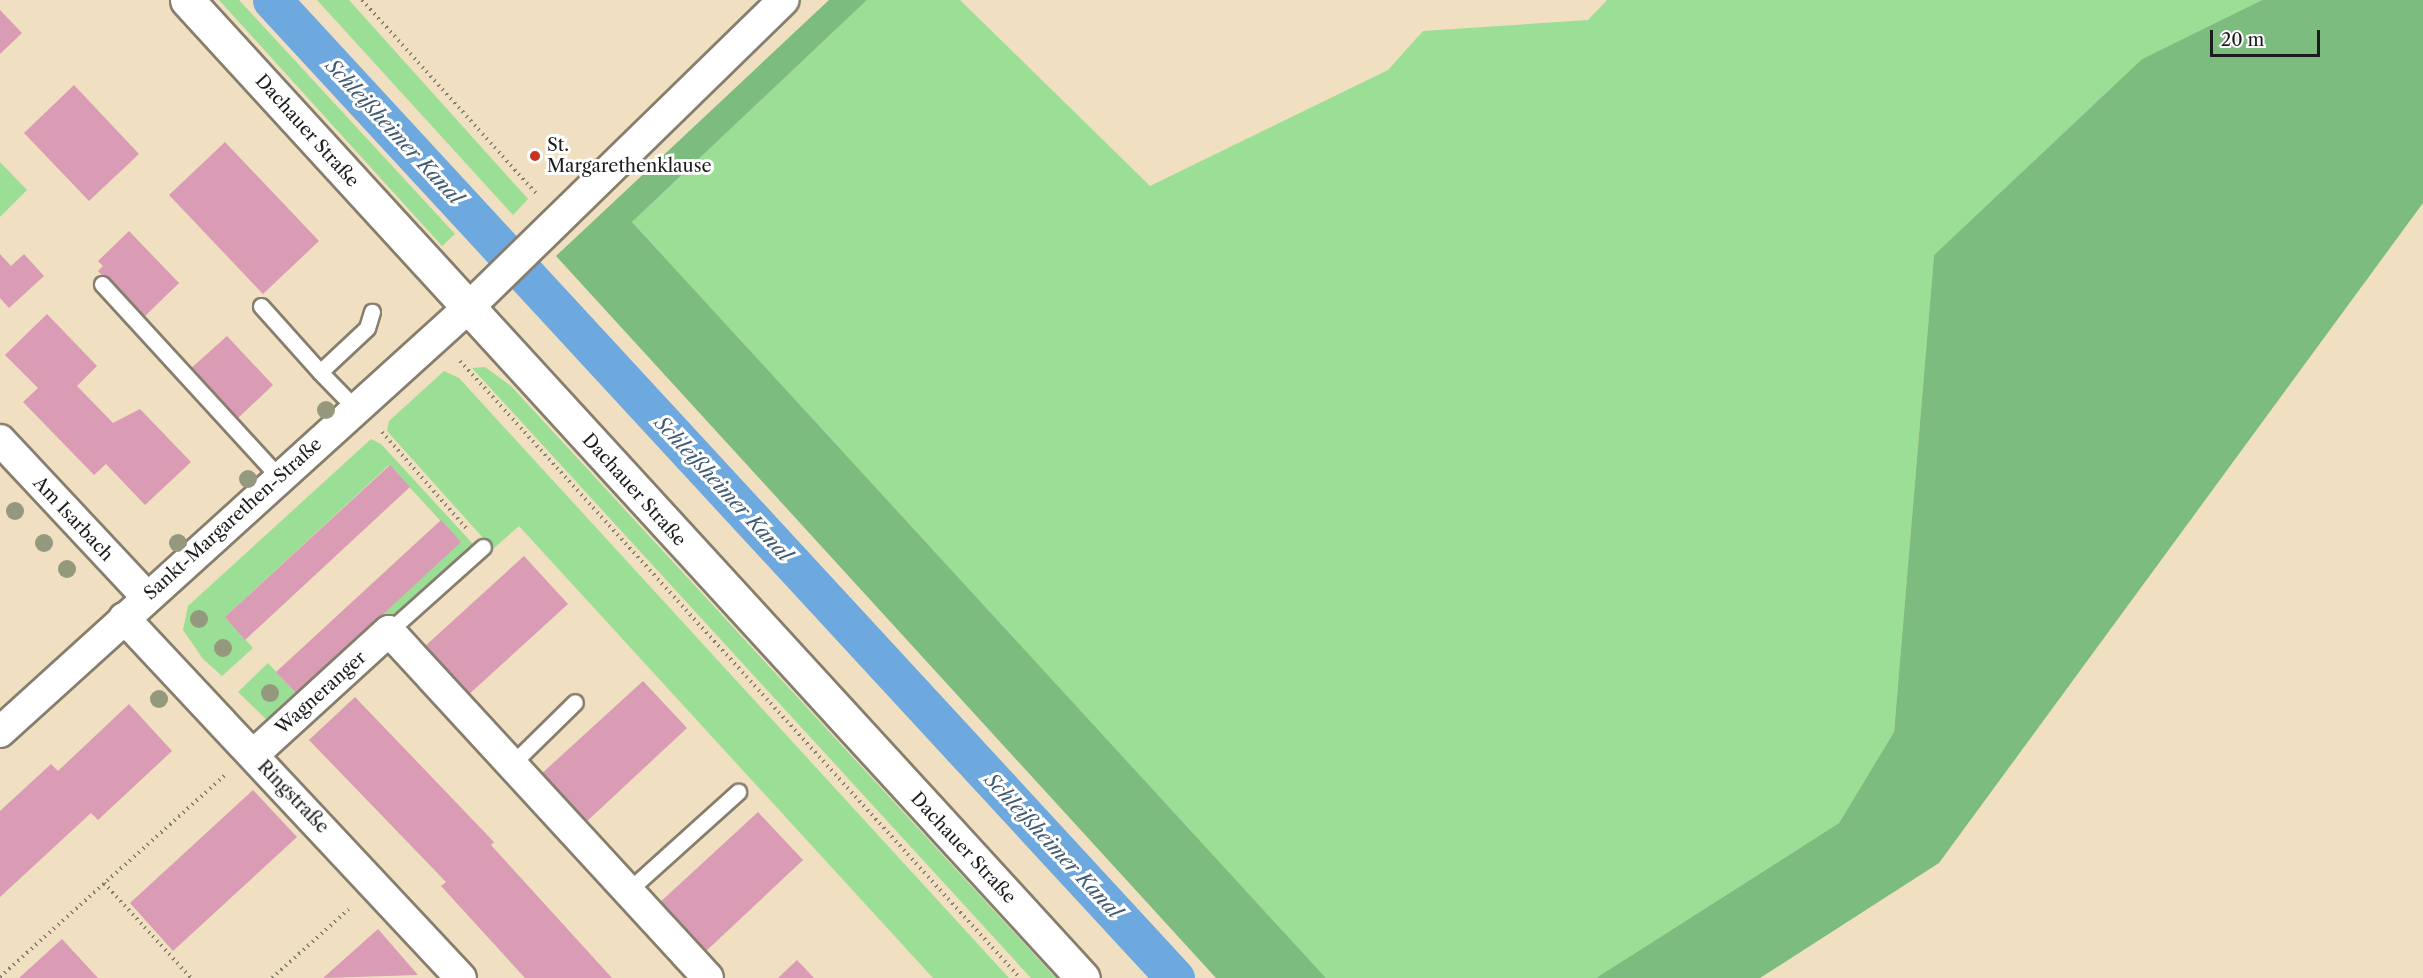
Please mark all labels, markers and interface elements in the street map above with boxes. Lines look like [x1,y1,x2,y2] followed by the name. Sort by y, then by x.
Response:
[2213,18,2322,56] scale bar
[2221,29,2264,51] text: 20 m
[320,54,468,210] water label: Schleißheimer Kanal
[251,70,363,192] street label: Dachauer Straße
[547,135,712,178] place label: St. Margarethenklause
[528,149,542,163] marker: St. Margarethenklause
[649,411,797,567] water label: Schleißheimer Kanal
[578,429,690,551] street label: Dachauer Straße
[140,434,326,604] street label: Sankt-Margarethen-Straße
[28,472,118,566] street label: Am Isarbach
[271,647,371,739] street label: Wagneranger
[253,756,333,838] street label: Ringstraße
[979,768,1127,924] water label: Schleißheimer Kanal
[906,788,1020,908] street label: Dachauer Straße

